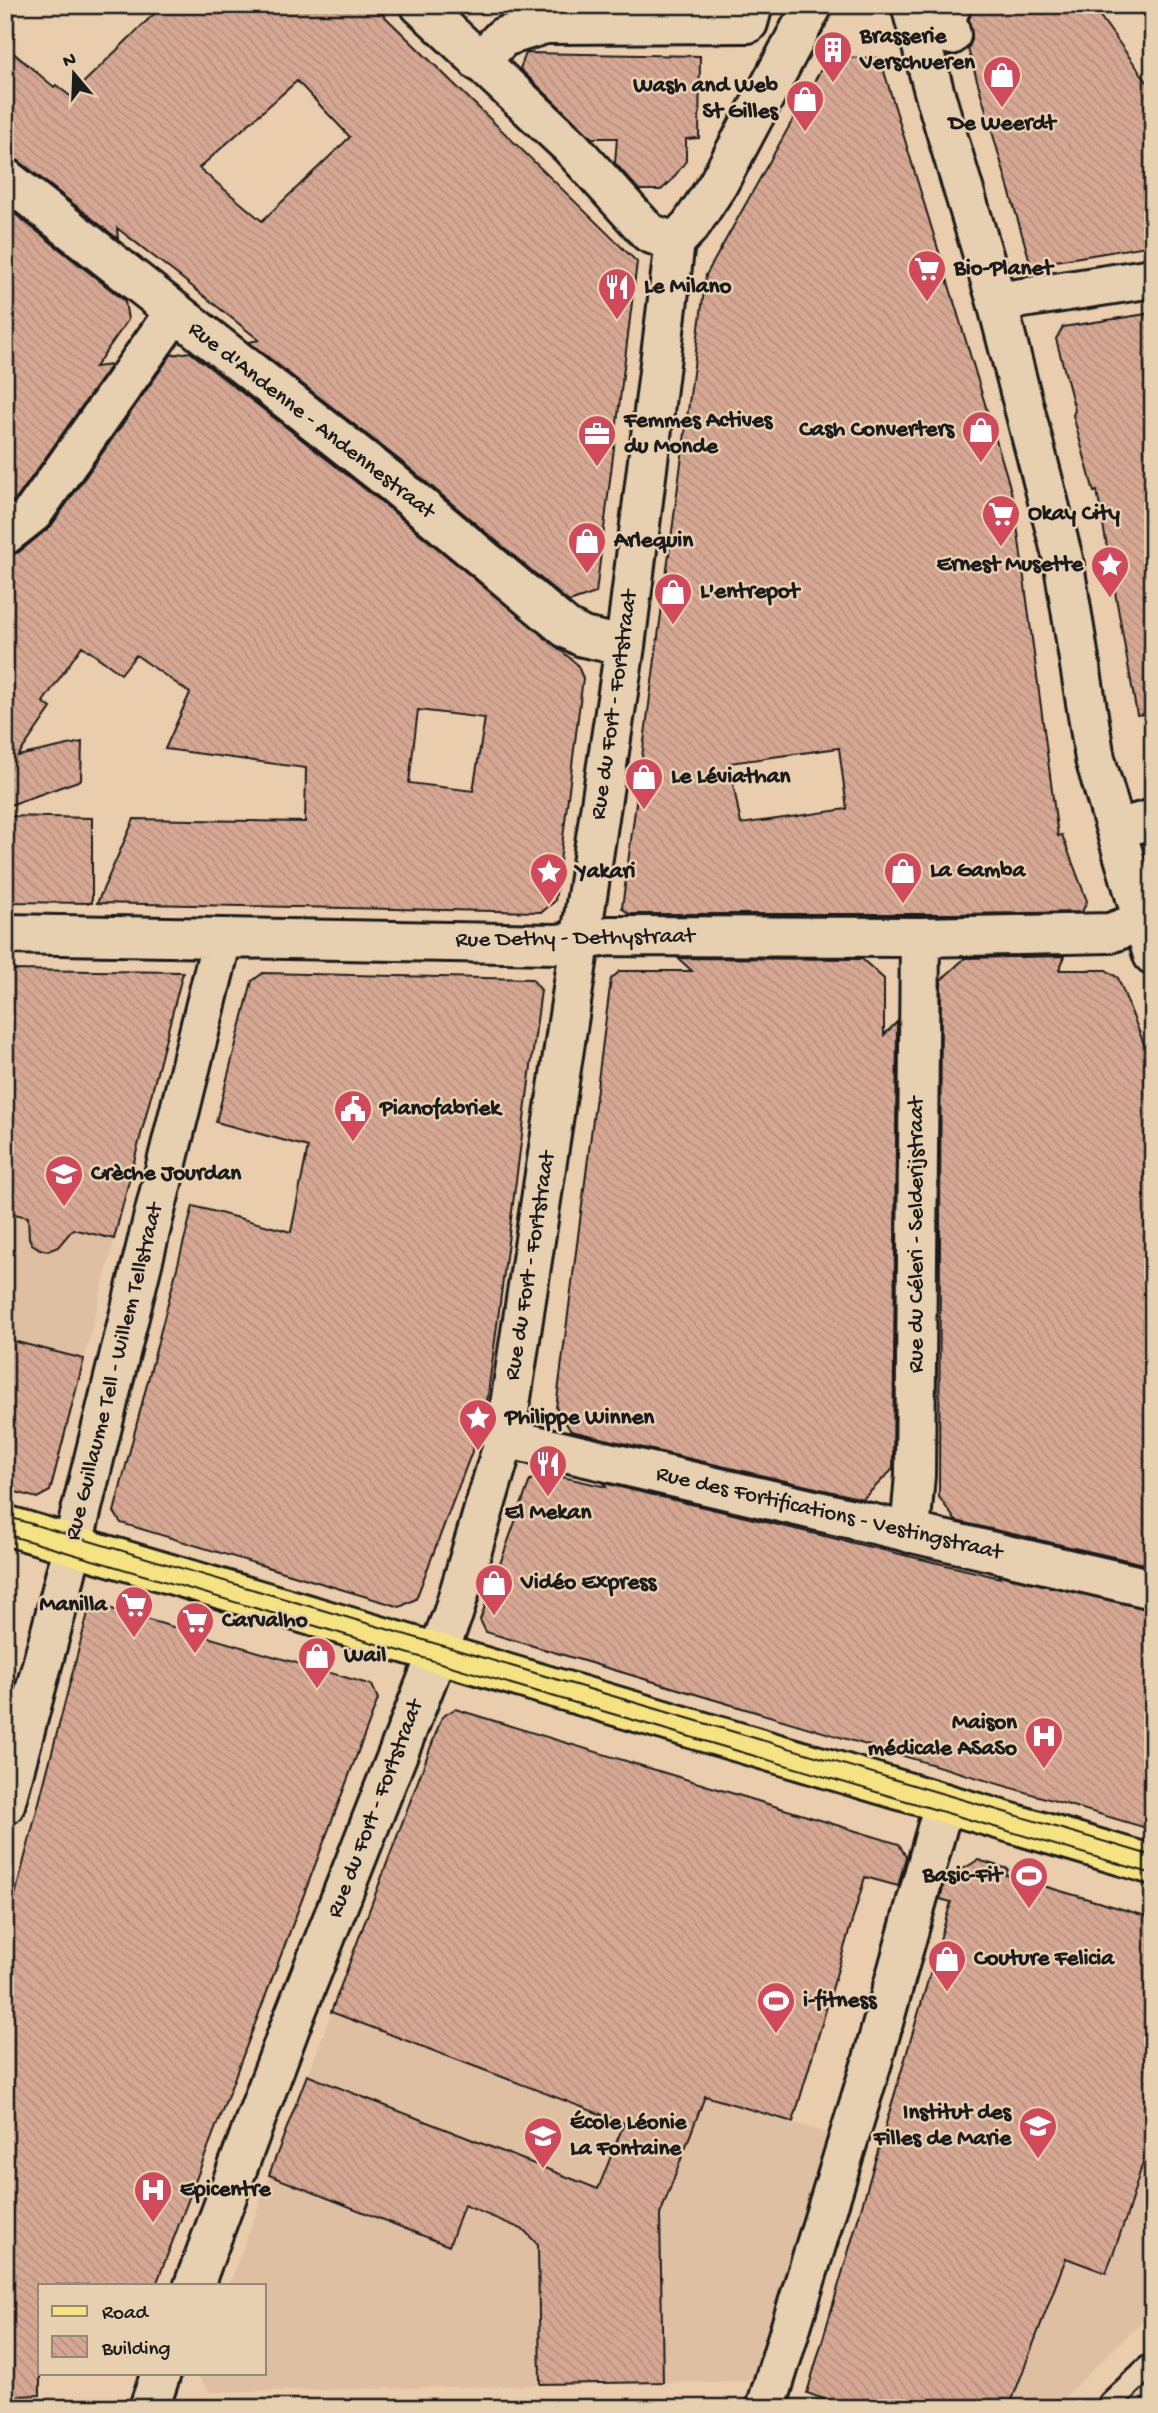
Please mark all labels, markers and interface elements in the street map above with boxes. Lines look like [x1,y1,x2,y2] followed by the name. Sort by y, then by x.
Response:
[859,24,976,77] place label: Brasserie Verschueren
[812,29,854,84] building icon: Brasserie Verschueren
[38,38,108,108] north arrow
[60,48,79,74] text: N
[981,54,1023,109] shop icon: De Weerdt
[632,73,780,126] place label: Wash and Web St Gilles
[784,78,826,133] shop icon: Wash and Web St Gilles
[947,111,1058,138] place label: De Weerdt
[906,248,948,303] supermarket icon: Bio-Planet
[953,256,1055,283] place label: Bio-Planet
[596,266,638,321] restaurant icon: Le Milano
[644,274,731,301] place label: Le Milano
[182,316,441,527] street label: Rue d'Andenne - Andennestraat
[623,408,774,461] place label: Femmes Actives du Monde
[960,409,1002,464] shop icon: Cash Converters
[576,413,618,468] office icon: Femmes Actives du Monde
[799,417,956,444] place label: Cash Converters
[980,493,1022,548] supermarket icon: Okay City
[1028,501,1120,528] place label: Okay City
[566,520,608,575] shop icon: Arlequin
[613,528,694,555] place label: Arlequin
[1089,544,1131,599] place icon: Ernest Musette
[937,552,1084,579] place label: Ernest Musette
[652,571,694,626] shop icon: L'entrepot
[700,579,802,606] place label: L'entrepot
[586,587,645,821] street label: Rue du Fort - Fortstraat
[623,756,665,811] shop icon: Le Léviathan
[671,764,791,791] place label: Le Léviathan
[882,850,924,905] shop icon: La Gamba
[528,851,570,906] place icon: Yakari
[930,858,1026,885] place label: La Gamba
[573,859,636,886] place label: Yakari
[455,923,696,955] street label: Rue Dethy - Dethystraat
[332,1088,374,1143] public building icon: Pianofabriek
[904,1095,931,1373] street label: Rue du Céleri - Selderijstraat
[378,1096,503,1123] place label: Pianofabriek
[500,1148,563,1382] street label: Rue du Fort - Fortstraat
[43,1153,85,1208] school or university icon: Crèche Jourdan
[91,1161,242,1188] place label: Crèche Jourdan
[60,1199,170,1544] street label: Rue Guillaume Tell - Willem Tellstraat
[457,1397,499,1452] place icon: Philippe Winnen
[503,1405,655,1432] place label: Philippe Winnen
[527,1443,569,1498] restaurant icon: El Mekan
[653,1461,1006,1567] street label: Rue des Fortifications - Vestingstraat
[505,1500,592,1527] place label: El Mekan
[473,1562,515,1617] shop icon: Vidéo Express
[520,1570,658,1597] place label: Vidéo Express
[113,1584,155,1639] supermarket icon: Manilla
[39,1592,108,1619] place label: Manilla
[174,1600,216,1655] supermarket icon: Carvalho
[222,1608,308,1635] place label: Carvalho
[296,1635,338,1690] shop icon: Wail
[343,1643,386,1670] place label: Wail
[322,1695,431,1922] street label: Rue du Fort - Fortstraat
[868,1710,1018,1763] place label: Maison médicale ASaSo
[1023,1715,1065,1770] hospital icon: Maison médicale ASaSo
[1008,1855,1050,1910] sports icon: Basic-Fit
[922,1863,1005,1890] place label: Basic-Fit
[926,1938,968,1993] shop icon: Couture Felicia
[974,1946,1115,1973] place label: Couture Felicia
[755,1980,797,2035] sports icon: i-fitness
[803,1988,878,2015] place label: i-fitness
[873,2100,1013,2153] place label: Institut des Filles de Marie
[1017,2105,1059,2160] school or university icon: Institut des Filles de Marie
[570,2110,688,2163] place label: École Léonie La Fontaine
[522,2115,564,2170] school or university icon: École Léonie La Fontaine
[132,2169,174,2224] hospital icon: Epicentre
[180,2177,272,2204] place label: Epicentre
[38,2284,266,2374] legend
[102,2302,150,2327] text: Road
[101,2338,171,2363] text: Building

